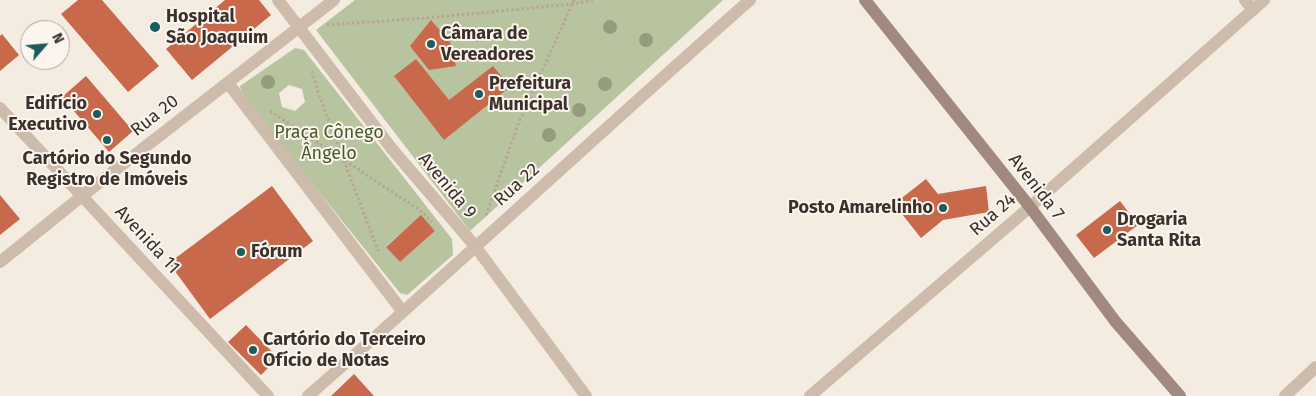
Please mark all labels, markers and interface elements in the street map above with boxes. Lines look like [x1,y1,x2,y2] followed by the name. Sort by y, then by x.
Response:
[166,6,268,48] place label: Hospital São Joaquim
[20,20,70,70] north arrow
[148,20,162,34] marker: Hospital São Joaquim
[441,23,534,66] place label: Câmara de Vereadores
[48,30,68,46] text: N
[425,38,437,50] marker: Câmara de Vereadores
[489,73,571,116] place label: Prefeitura Municipal
[473,88,485,100] marker: Prefeitura Municipal
[127,91,183,141] street label: Rua 20
[8,93,87,136] place label: Edifício Executivo
[91,108,103,120] marker: Edifício Executivo
[274,122,384,164] park label: Praça Cônego Ângelo
[101,134,113,146] marker: Cartório do Segundo Registro de Imóveis
[22,148,192,190] place label: Cartório do Segundo Registro de Imóveis
[413,149,481,223] street label: Avenida 9
[1004,150,1068,224] street label: Avenida 7
[490,159,544,211] street label: Rua 22
[966,189,1020,241] street label: Rua 24
[788,197,933,219] place label: Posto Amarelinho
[110,201,184,279] street label: Avenida 11
[937,202,949,214] marker: Posto Amarelinho
[1117,209,1201,252] place label: Drogaria Santa Rita
[1101,224,1113,236] marker: Drogaria Santa Rita
[251,241,302,263] place label: Fórum
[235,246,247,258] marker: Fórum
[263,329,426,372] place label: Cartório do Terceiro Ofício de Notas
[247,344,259,356] marker: Cartório do Terceiro Ofício de Notas

